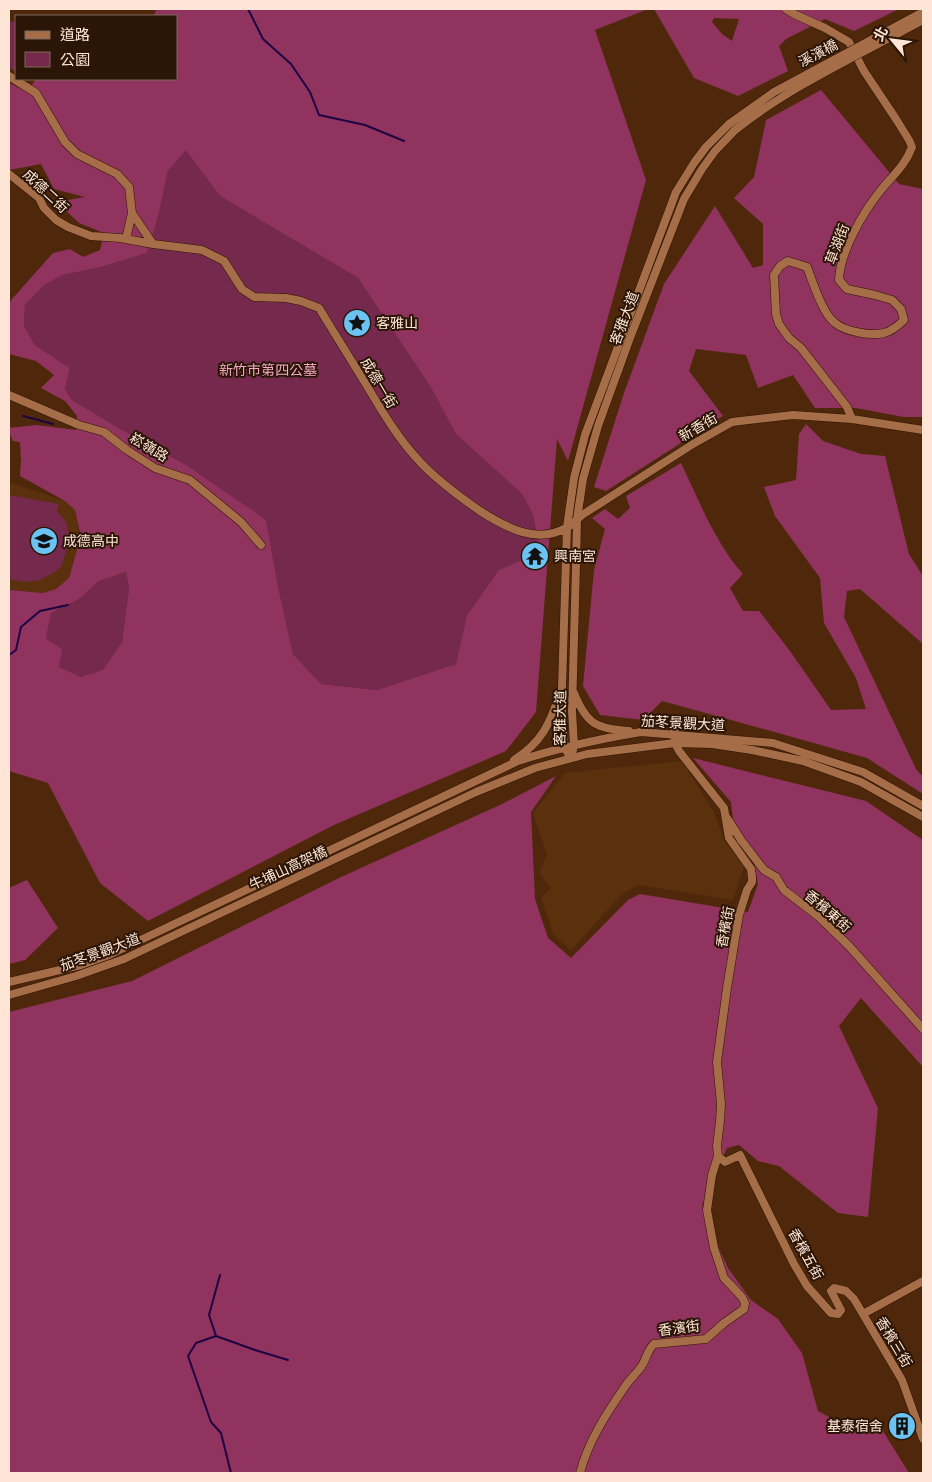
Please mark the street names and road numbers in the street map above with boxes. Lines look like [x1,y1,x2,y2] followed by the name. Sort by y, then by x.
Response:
[795,35,841,71] street label: 溪濱橋
[19,165,73,217] street label: 成德二街
[821,221,853,267] street label: 草湖街
[606,289,642,347] street label: 客雅大道
[357,354,401,412] street label: 成德一街
[675,409,721,445] street label: 新香街
[126,428,172,466] street label: 崧嶺路
[551,690,569,746] street label: 客雅大道
[641,712,725,734] street label: 茄苳景觀大道
[246,842,330,894] street label: 牛埔山高架橋
[801,886,855,936] street label: 香檳東街
[712,905,738,949] street label: 香檳街
[57,929,143,975] street label: 茄苳景觀大道
[785,1225,827,1283] street label: 香檳五街
[872,1313,916,1371] street label: 香檳三街
[657,1317,701,1339] street label: 香濱街

